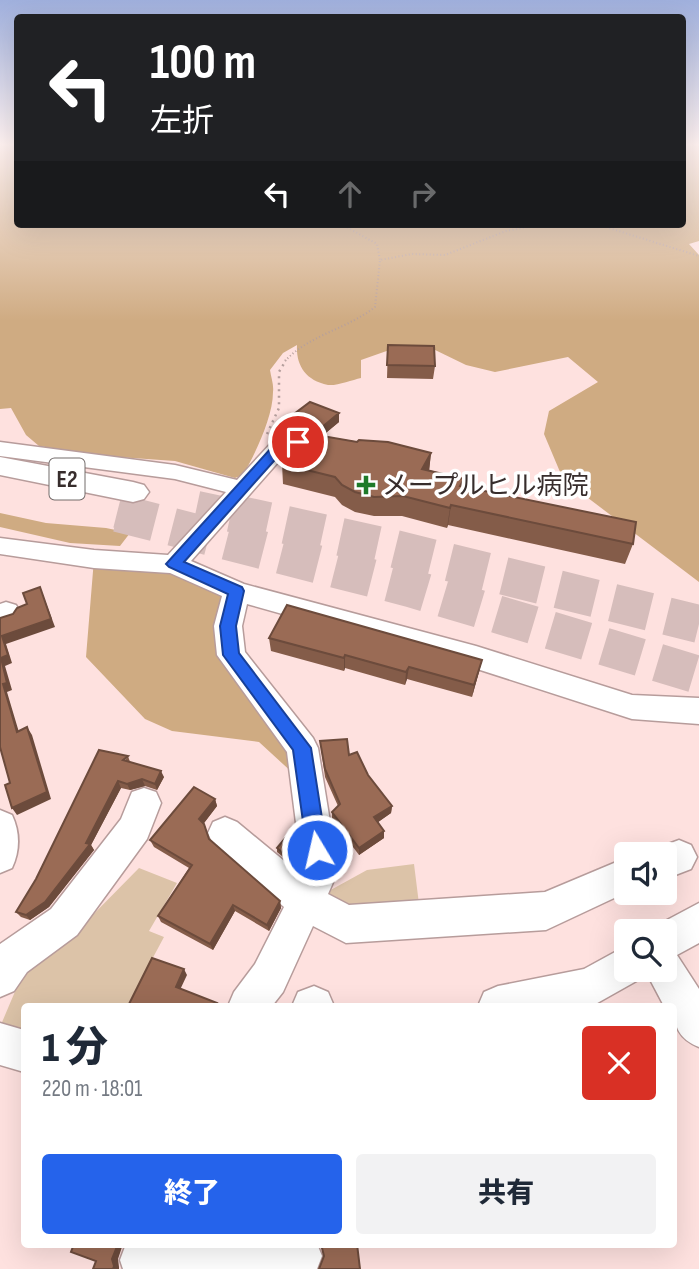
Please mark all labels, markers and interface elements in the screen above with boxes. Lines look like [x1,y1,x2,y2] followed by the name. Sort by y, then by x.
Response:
[150,34,256,93] text: 100 m
[35,42,126,133] icon: left
[150,102,214,141] text: 左折
[258,175,296,213] icon: left
[331,175,369,213] icon: ahead
[404,175,442,213] icon: right
[268,412,328,472] pin
[279,423,317,461] icon: arrive
[50,458,84,500] road number: E2
[382,471,588,502] place label: メープルヒル病院
[356,475,376,495] marker: メープルヒル病院
[280,813,354,887] position arrow
[614,842,677,982] map controls
[614,842,677,905] button: sound
[614,919,677,982] button: search
[42,1023,108,1074] text: 1 分
[582,1026,656,1100] button: close
[42,1075,142,1103] text: 220 m · 18:01
[42,1154,342,1234] button: 終了
[356,1154,656,1234] button: 共有

